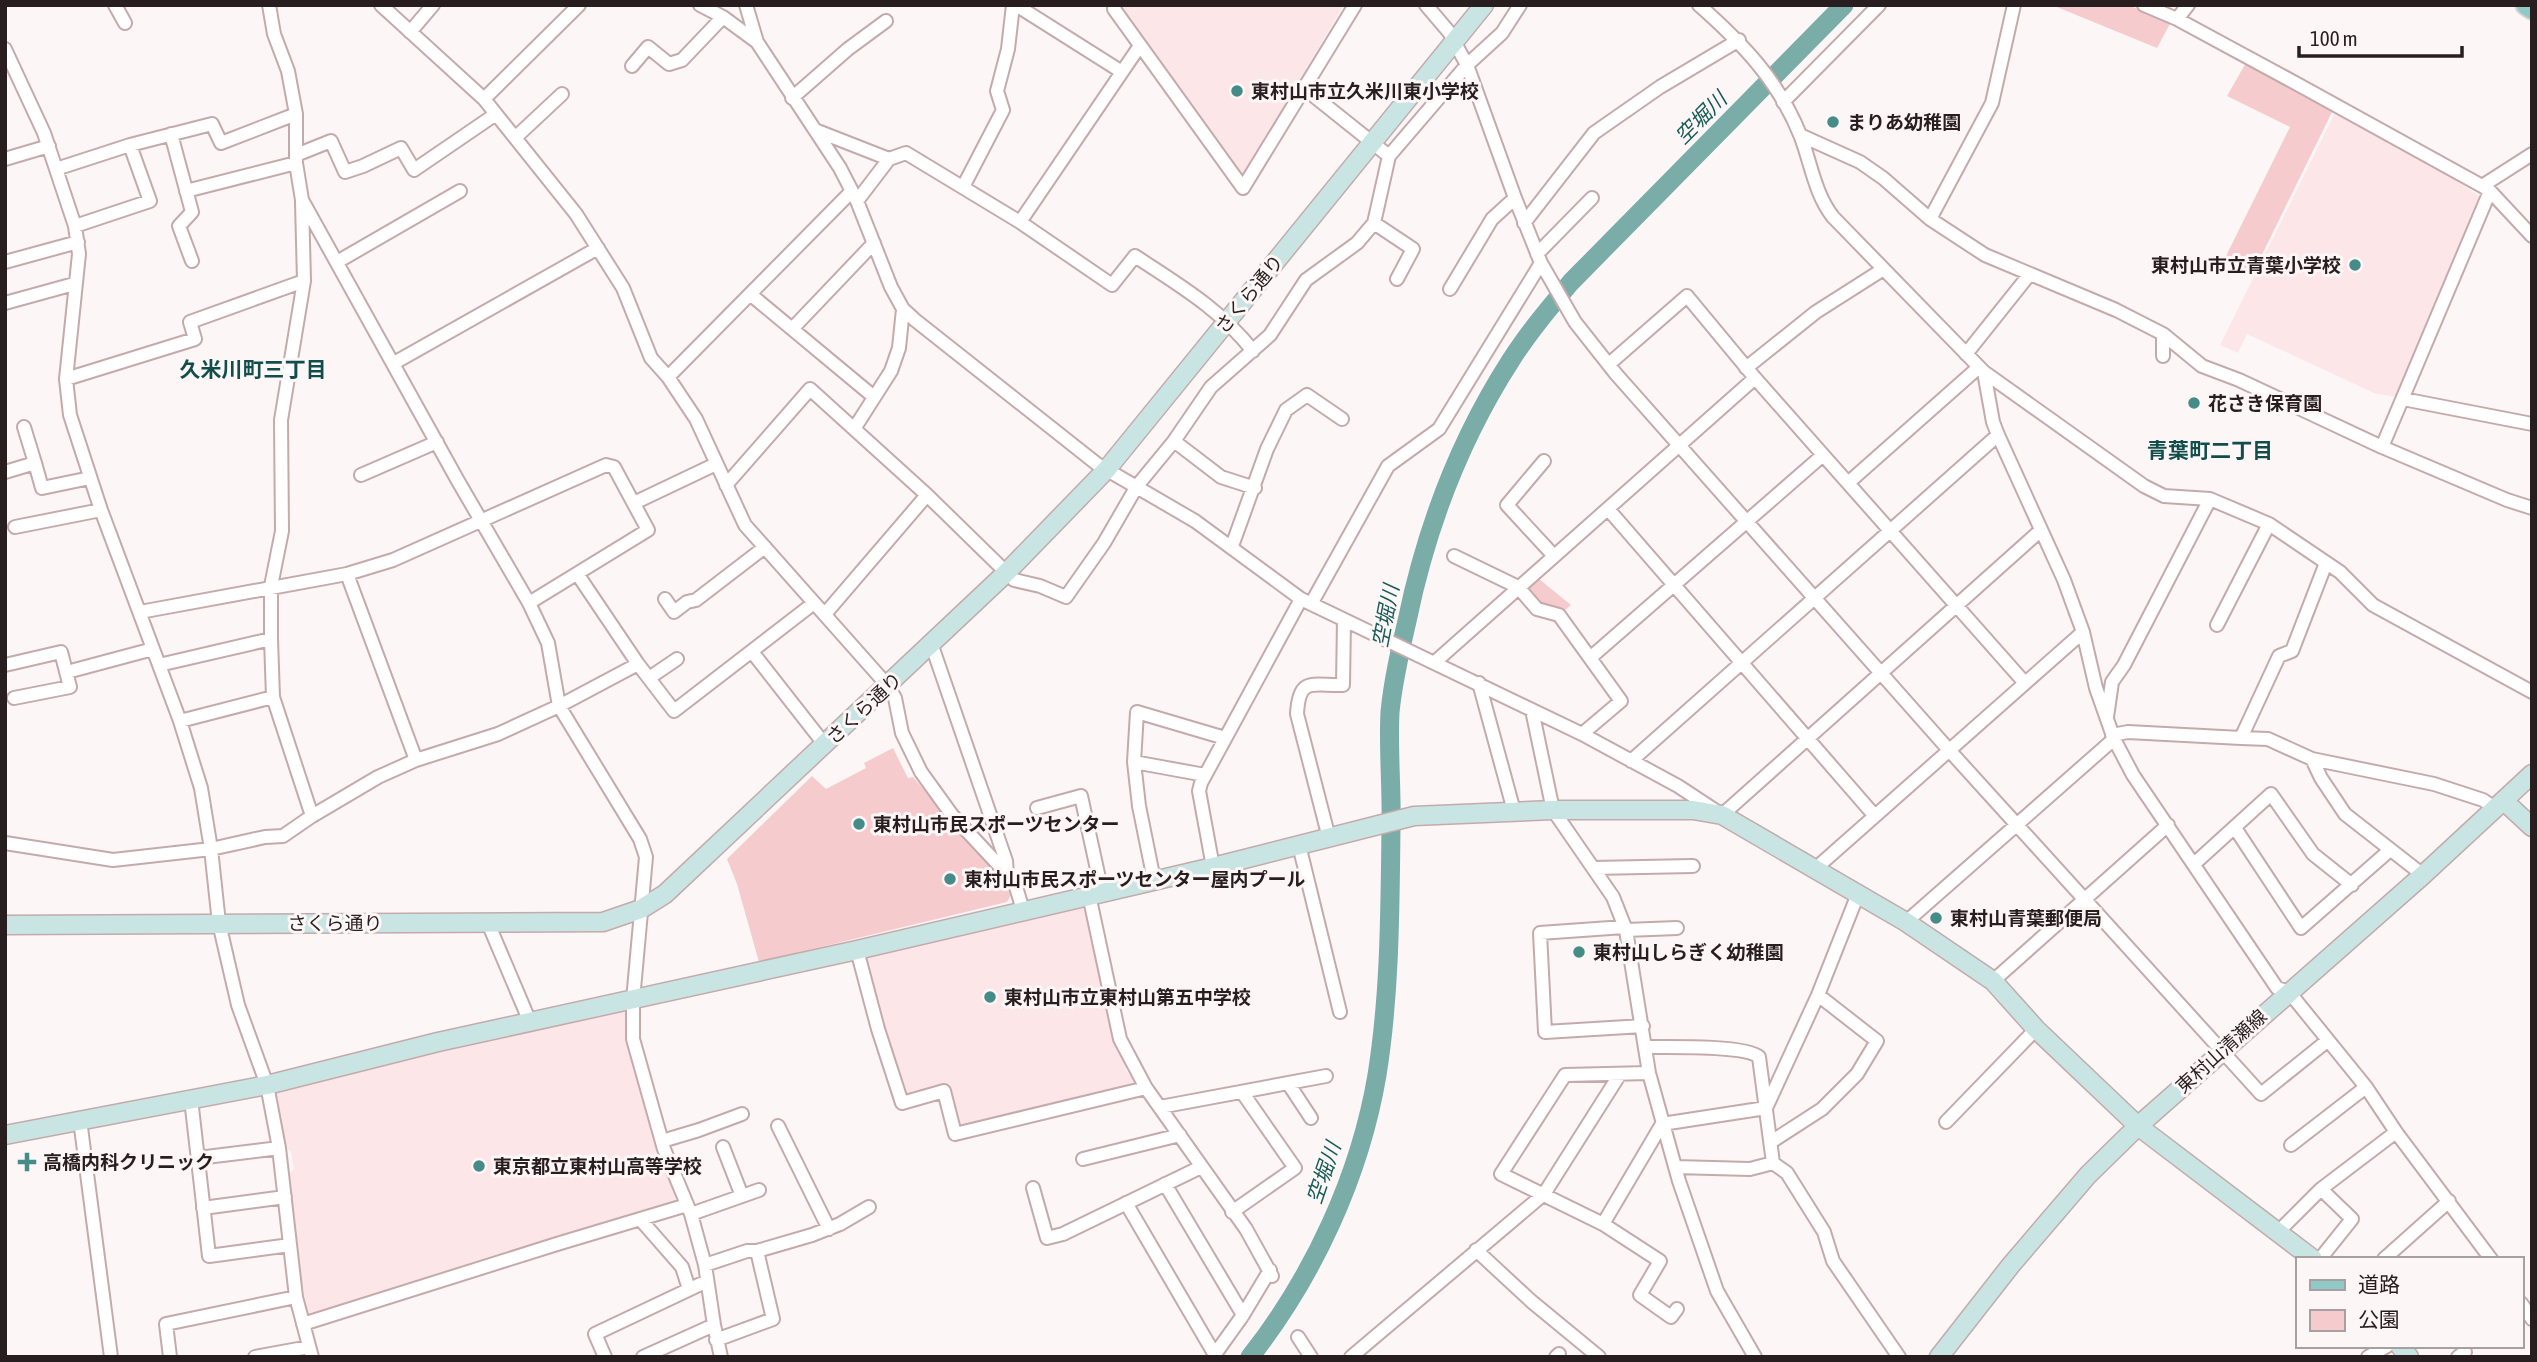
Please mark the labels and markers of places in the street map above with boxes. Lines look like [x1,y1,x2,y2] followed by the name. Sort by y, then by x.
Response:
[1251,80,1479,102] place label: 東村山市立久米川東小学校
[1229,83,1245,99] marker: 東村山市立久米川東小学校
[1847,111,1961,133] place label: まりあ幼稚園
[1825,114,1841,130] marker: まりあ幼稚園
[2151,254,2341,276] place label: 東村山市立青葉小学校
[2347,257,2363,273] marker: 東村山市立青葉小学校
[2208,392,2322,414] place label: 花さき保育園
[2186,395,2202,411] marker: 花さき保育園
[873,813,1120,835] place label: 東村山市民スポーツセンター
[851,816,867,832] marker: 東村山市民スポーツセンター
[964,868,1306,890] place label: 東村山市民スポーツセンター屋内プール
[942,871,958,887] marker: 東村山市民スポーツセンター屋内プール
[1950,907,2102,929] place label: 東村山青葉郵便局
[1928,910,1944,926] marker: 東村山青葉郵便局
[1593,941,1783,963] place label: 東村山しらぎく幼稚園
[1571,944,1587,960] marker: 東村山しらぎく幼稚園
[1004,986,1251,1008] place label: 東村山市立東村山第五中学校
[982,989,998,1005] marker: 東村山市立東村山第五中学校
[43,1151,214,1173] place label: 高橋内科クリニック
[17,1152,37,1172] marker: 高橋内科クリニック
[493,1155,702,1177] place label: 東京都立東村山高等学校
[471,1158,487,1174] marker: 東京都立東村山高等学校

